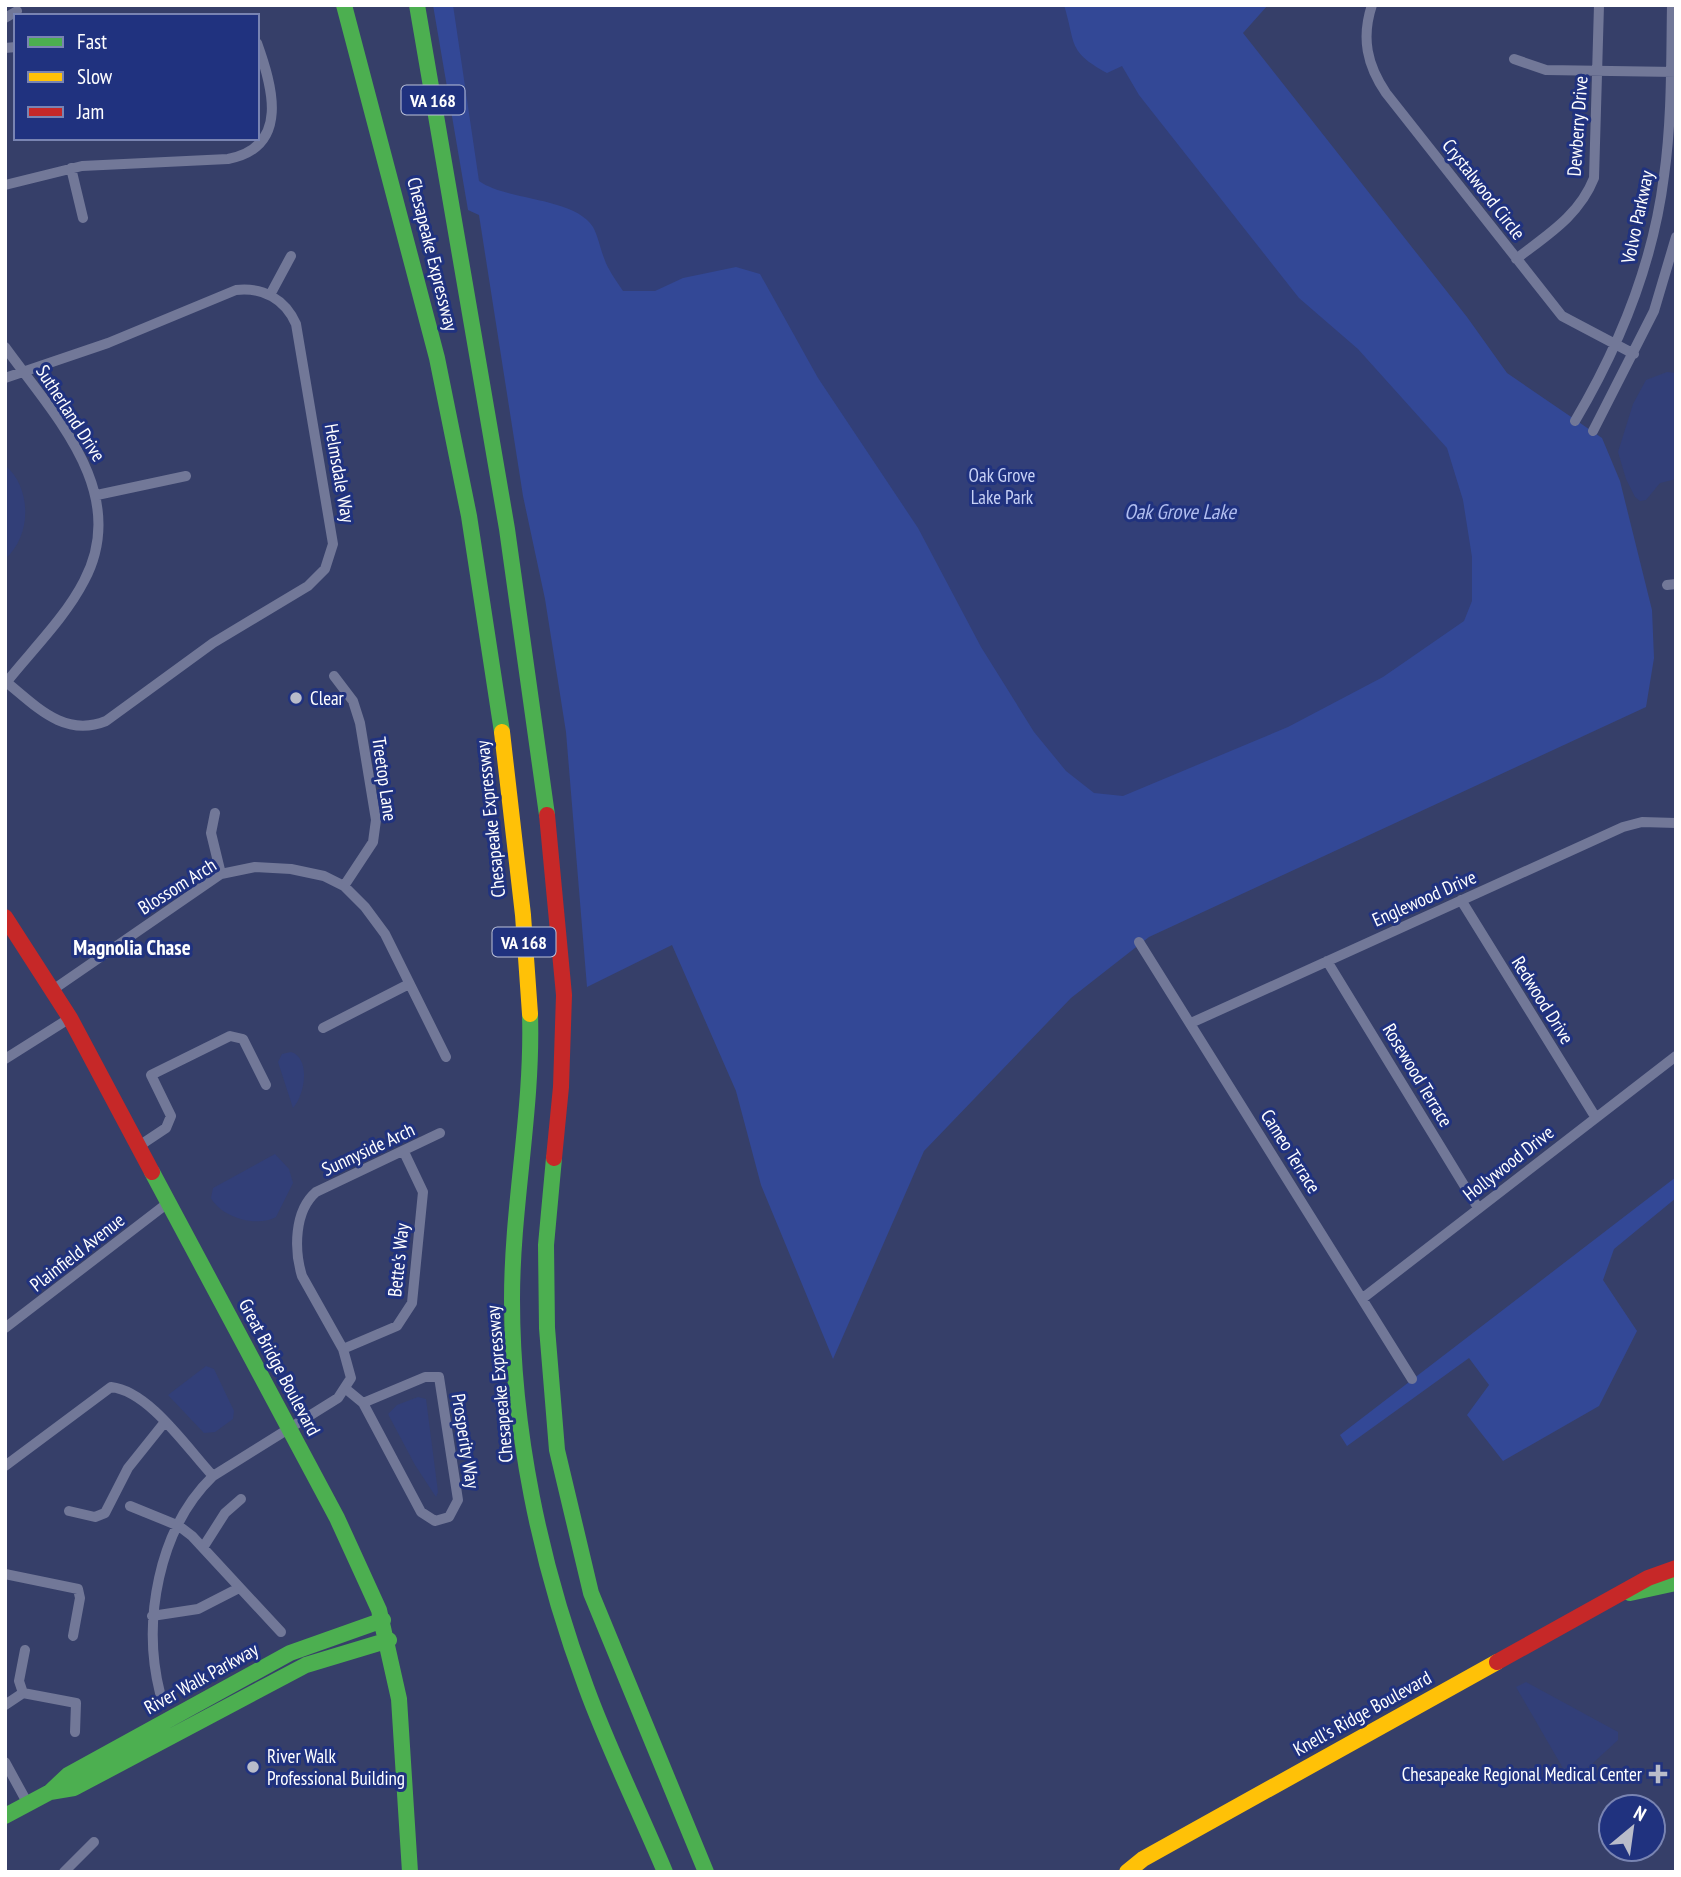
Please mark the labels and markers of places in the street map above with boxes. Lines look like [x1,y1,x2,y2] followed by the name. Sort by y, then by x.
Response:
[310,686,345,710] place label: Clear
[288,690,304,706] marker: Clear
[267,1744,405,1790] place label: River Walk Professional Building
[245,1759,261,1775] marker: River Walk Professional Building
[1402,1762,1643,1786] place label: Chesapeake Regional Medical Center
[1648,1764,1668,1784] marker: Chesapeake Regional Medical Center

